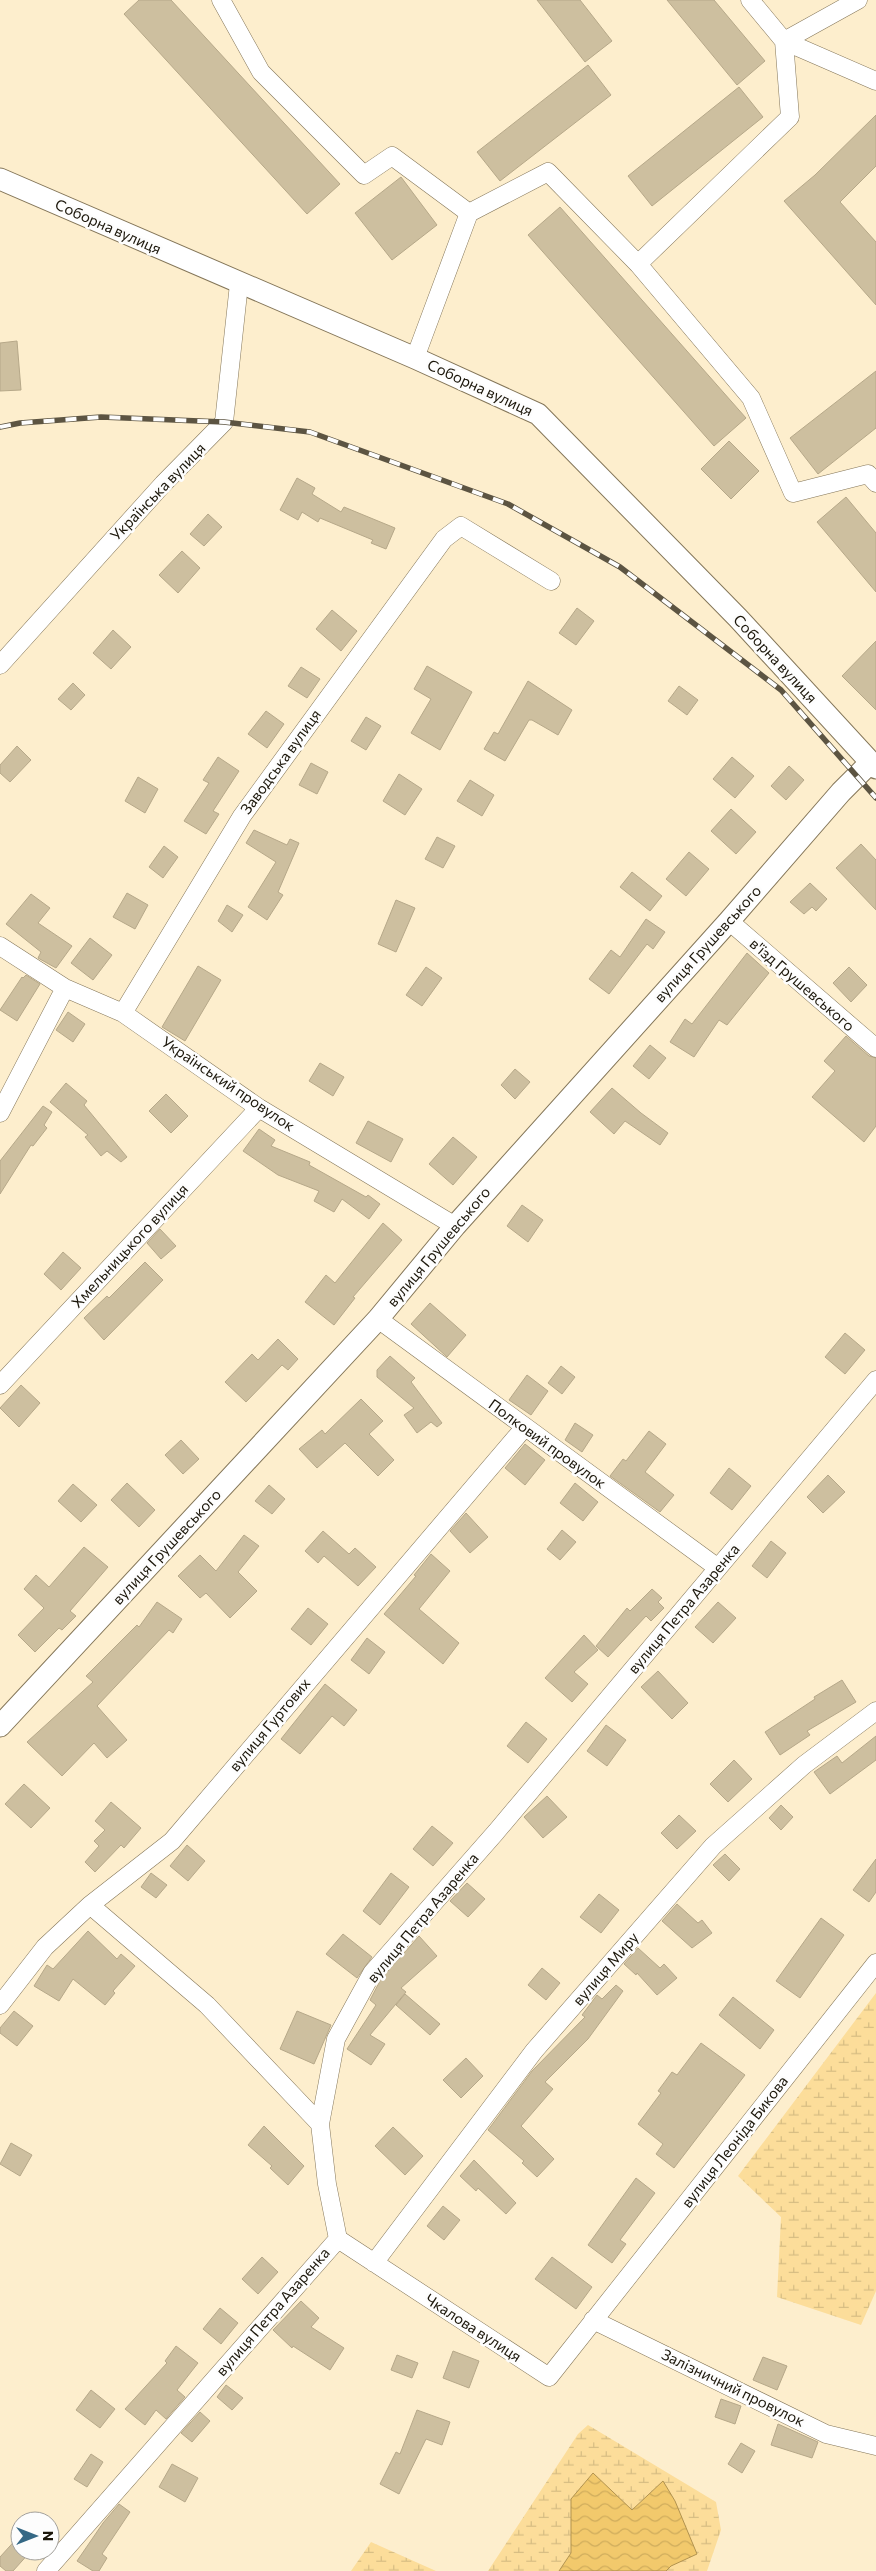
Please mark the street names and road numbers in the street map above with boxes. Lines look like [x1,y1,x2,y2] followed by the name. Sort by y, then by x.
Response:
[53,195,164,258] street label: Соборна вулиця
[425,355,536,419] street label: Соборна вулиця
[106,439,209,544] street label: Українська вулиця
[730,610,821,706] street label: Соборна вулиця
[236,706,324,817] street label: Заводська вулиця
[650,881,764,1005] street label: вулиця Грушевського
[747,934,859,1035] street label: в'їзд Грушевського
[159,1032,298,1134] street label: Український провулок
[67,1180,191,1311] street label: Хмельницького вулиця
[383,1183,494,1310] street label: вулиця Грушевського
[485,1395,610,1492] street label: Полковий провулок
[108,1485,224,1608] street label: вулиця Грушевського
[624,1540,743,1677] street label: вулиця Петра Азаренка
[225,1674,314,1775] street label: вулиця Гуртових
[363,1849,482,1986] street label: вулиця Петра Азаренка
[569,1928,642,2009] street label: вулиця Миру
[677,2072,791,2211] street label: вулиця Леоніда Бикова
[212,2244,333,2379] street label: вулиця Петра Азаренка
[422,2289,525,2365] street label: Чкалова вулиця
[659,2345,808,2430] street label: Залізничний провулок

